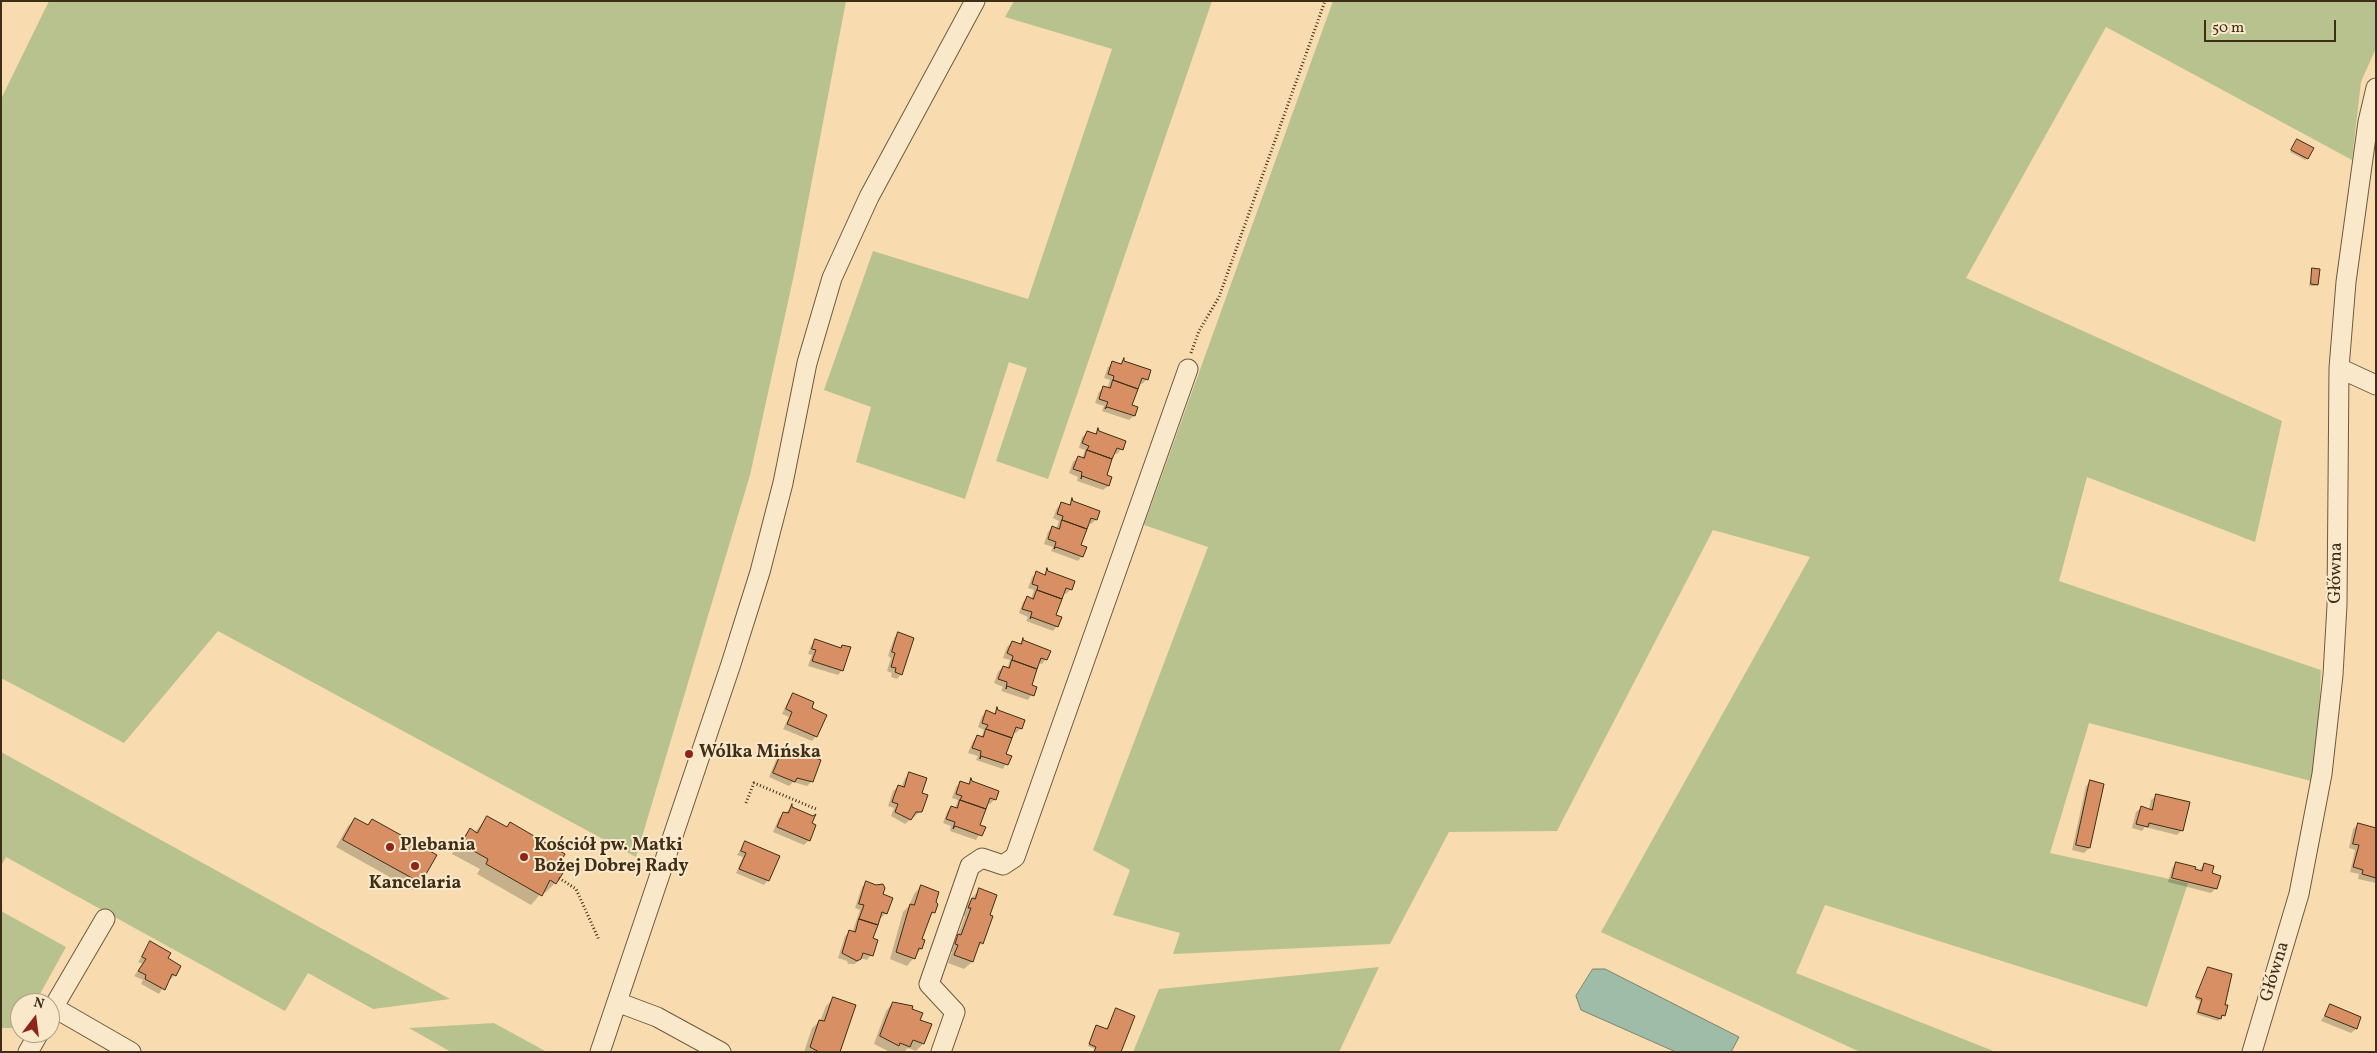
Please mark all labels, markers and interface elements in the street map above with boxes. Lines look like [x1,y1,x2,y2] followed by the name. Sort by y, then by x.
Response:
[2207,10,2340,42] scale bar
[2212,18,2244,39] text: 50 m
[2326,542,2348,604] street label: Główna
[699,743,821,765] place label: Wólka Mińska
[683,748,695,760] marker: Wólka Mińska
[400,836,475,858] place label: Plebania
[534,836,689,879] place label: Kościół pw. Matki Bożej Dobrej Rady
[384,841,396,853] marker: Plebania
[518,851,530,863] marker: Kościół pw. Matki Bożej Dobrej Rady
[409,860,421,872] marker: Kancelaria
[369,874,461,896] place label: Kancelaria
[2257,939,2295,1005] street label: Główna
[10,993,60,1043] north arrow
[31,993,46,1014] text: N

